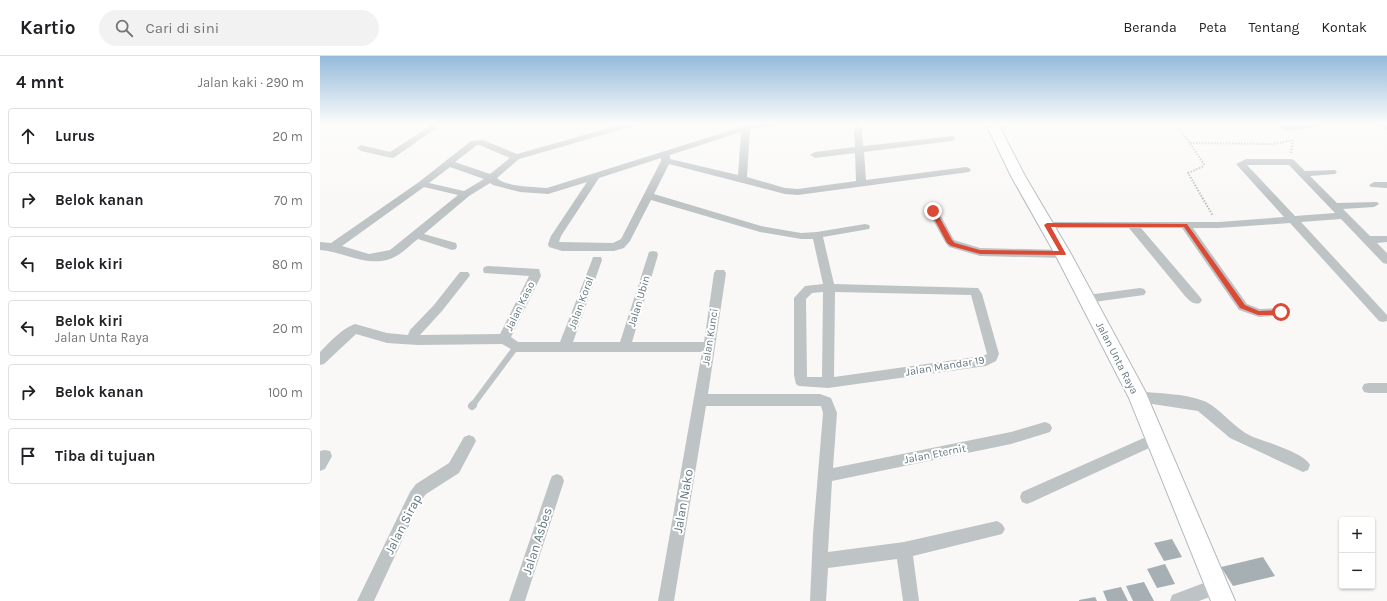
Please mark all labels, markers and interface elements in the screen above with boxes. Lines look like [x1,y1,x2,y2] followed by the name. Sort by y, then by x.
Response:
[99,10,379,46] search box
[20,17,75,39] text: Kartio
[113,17,135,39] icon: search
[145,19,219,37] text: Cari di sini
[1124,19,1177,36] text: Beranda
[1199,19,1227,36] text: Peta
[1249,19,1300,36] text: Tentang
[1322,19,1367,36] text: Kontak
[16,72,64,92] text: 4 mnt
[198,75,304,90] text: Jalan kaki · 290 m
[17,125,39,147] icon: ahead
[55,127,95,145] text: Lurus
[273,129,303,144] text: 20 m
[17,189,39,211] icon: right
[55,191,144,209] text: Belok kanan
[274,193,303,208] text: 70 m
[924,202,942,220] route end
[17,253,39,275] icon: left
[55,255,123,273] text: Belok kiri
[272,257,303,272] text: 80 m
[625,274,653,328] street label: Jalan Ubin
[566,275,596,331] street label: Jalan Koral
[502,279,538,333] street label: Jalan Kaso
[1272,303,1290,321] route start
[699,307,721,367] street label: Jalan Kunci
[55,312,123,330] text: Belok kiri
[17,317,39,339] icon: left
[1093,320,1141,396] street label: Jalan Unta Raya
[273,321,303,336] text: 20 m
[55,330,149,345] text: Jalan Unta Raya
[904,353,986,379] street label: Jalan Mandar 19
[17,381,39,403] icon: right
[55,383,144,401] text: Belok kanan
[268,385,303,400] text: 100 m
[903,442,967,466] street label: Jalan Eternit
[17,445,39,467] icon: arrive
[55,447,155,465] text: Tiba di tujuan
[670,468,696,534] street label: Jalan Nako
[381,491,425,557] street label: Jalan Sirap
[519,505,555,576] street label: Jalan Asbes
[1339,517,1375,589] map controls
[1339,517,1375,553] button: +
[1339,553,1375,589] button: −

